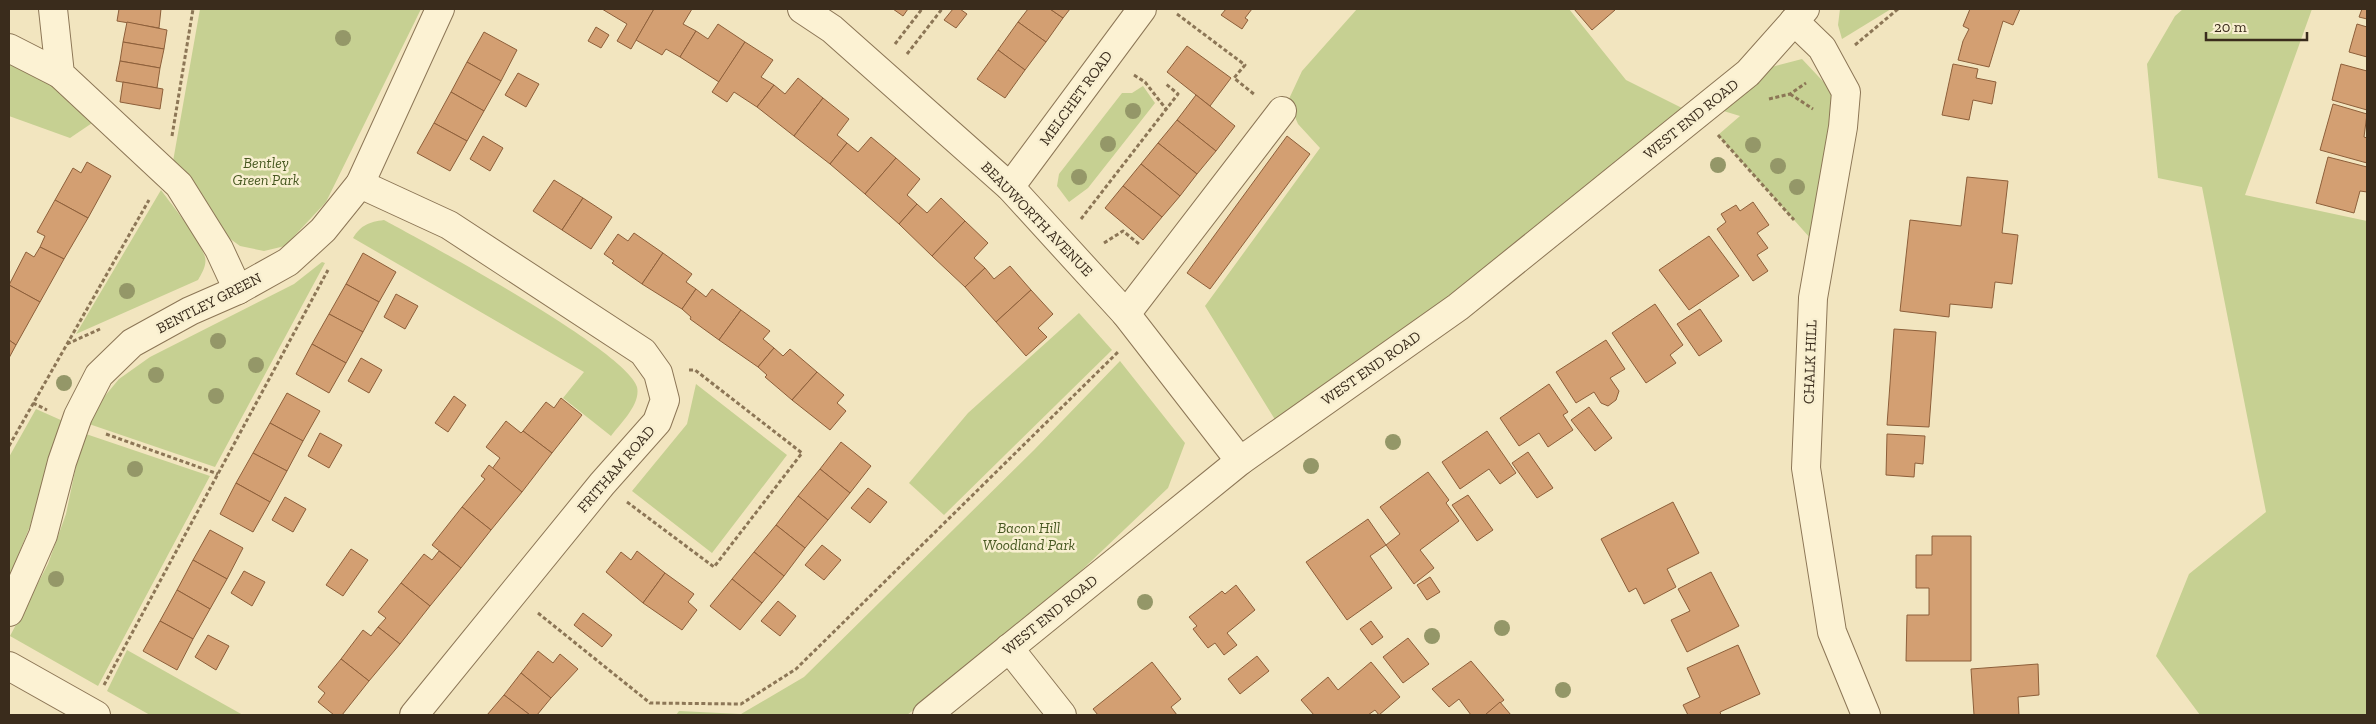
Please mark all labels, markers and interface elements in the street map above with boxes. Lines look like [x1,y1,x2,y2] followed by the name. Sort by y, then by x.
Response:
[2206,10,2307,42] scale bar
[2214,18,2247,36] text: 20 m
[1036,47,1116,149] street label: MELCHET ROAD
[1640,75,1742,163] street label: WEST END ROAD
[233,154,300,189] park label: Bentley Green Park
[977,158,1097,280] street label: BEAUWORTH AVENUE
[153,269,265,337] street label: BENTLEY GREEN
[1800,320,1820,404] street label: CHALK HILL
[1318,327,1424,409] street label: WEST END ROAD
[573,422,659,516] street label: FRITHAM ROAD
[983,519,1076,554] park label: Bacon Hill Woodland Park
[999,571,1101,659] street label: WEST END ROAD

